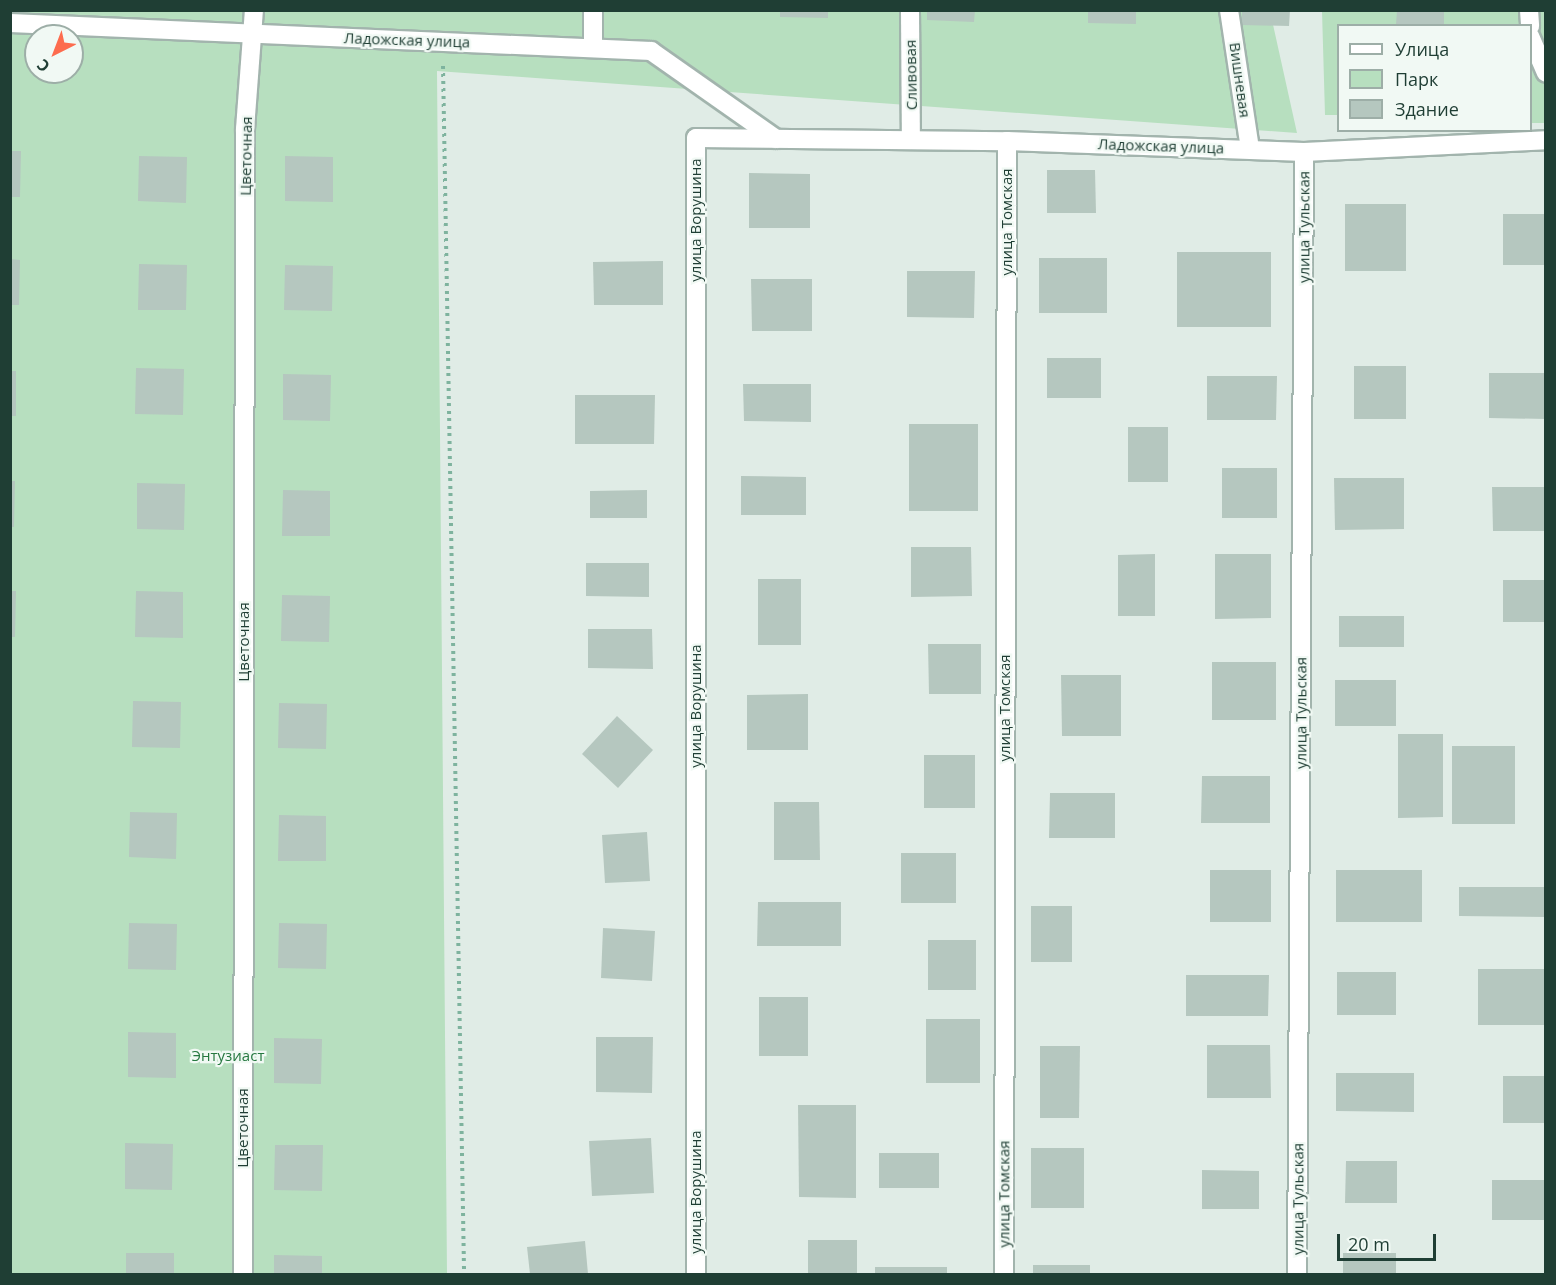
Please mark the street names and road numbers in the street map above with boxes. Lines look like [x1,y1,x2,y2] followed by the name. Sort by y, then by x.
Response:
[344,29,470,51] street label: Ладожская улица
[901,40,921,110] street label: Сливовая
[1226,41,1254,119] street label: Вишневая
[236,116,256,196] street label: Цветочная
[1098,135,1224,157] street label: Ладожская улица
[687,158,705,282] street label: улица Ворушина
[998,168,1016,276] street label: улица Томская
[1295,171,1313,283] street label: улица Тульская
[235,602,253,682] street label: Цветочная
[687,644,705,768] street label: улица Ворушина
[996,654,1014,762] street label: улица Томская
[1292,657,1310,769] street label: улица Тульская
[234,1088,252,1168] street label: Цветочная
[687,1130,705,1254] street label: улица Ворушина
[995,1140,1013,1248] street label: улица Томская
[1289,1143,1307,1255] street label: улица Тульская

